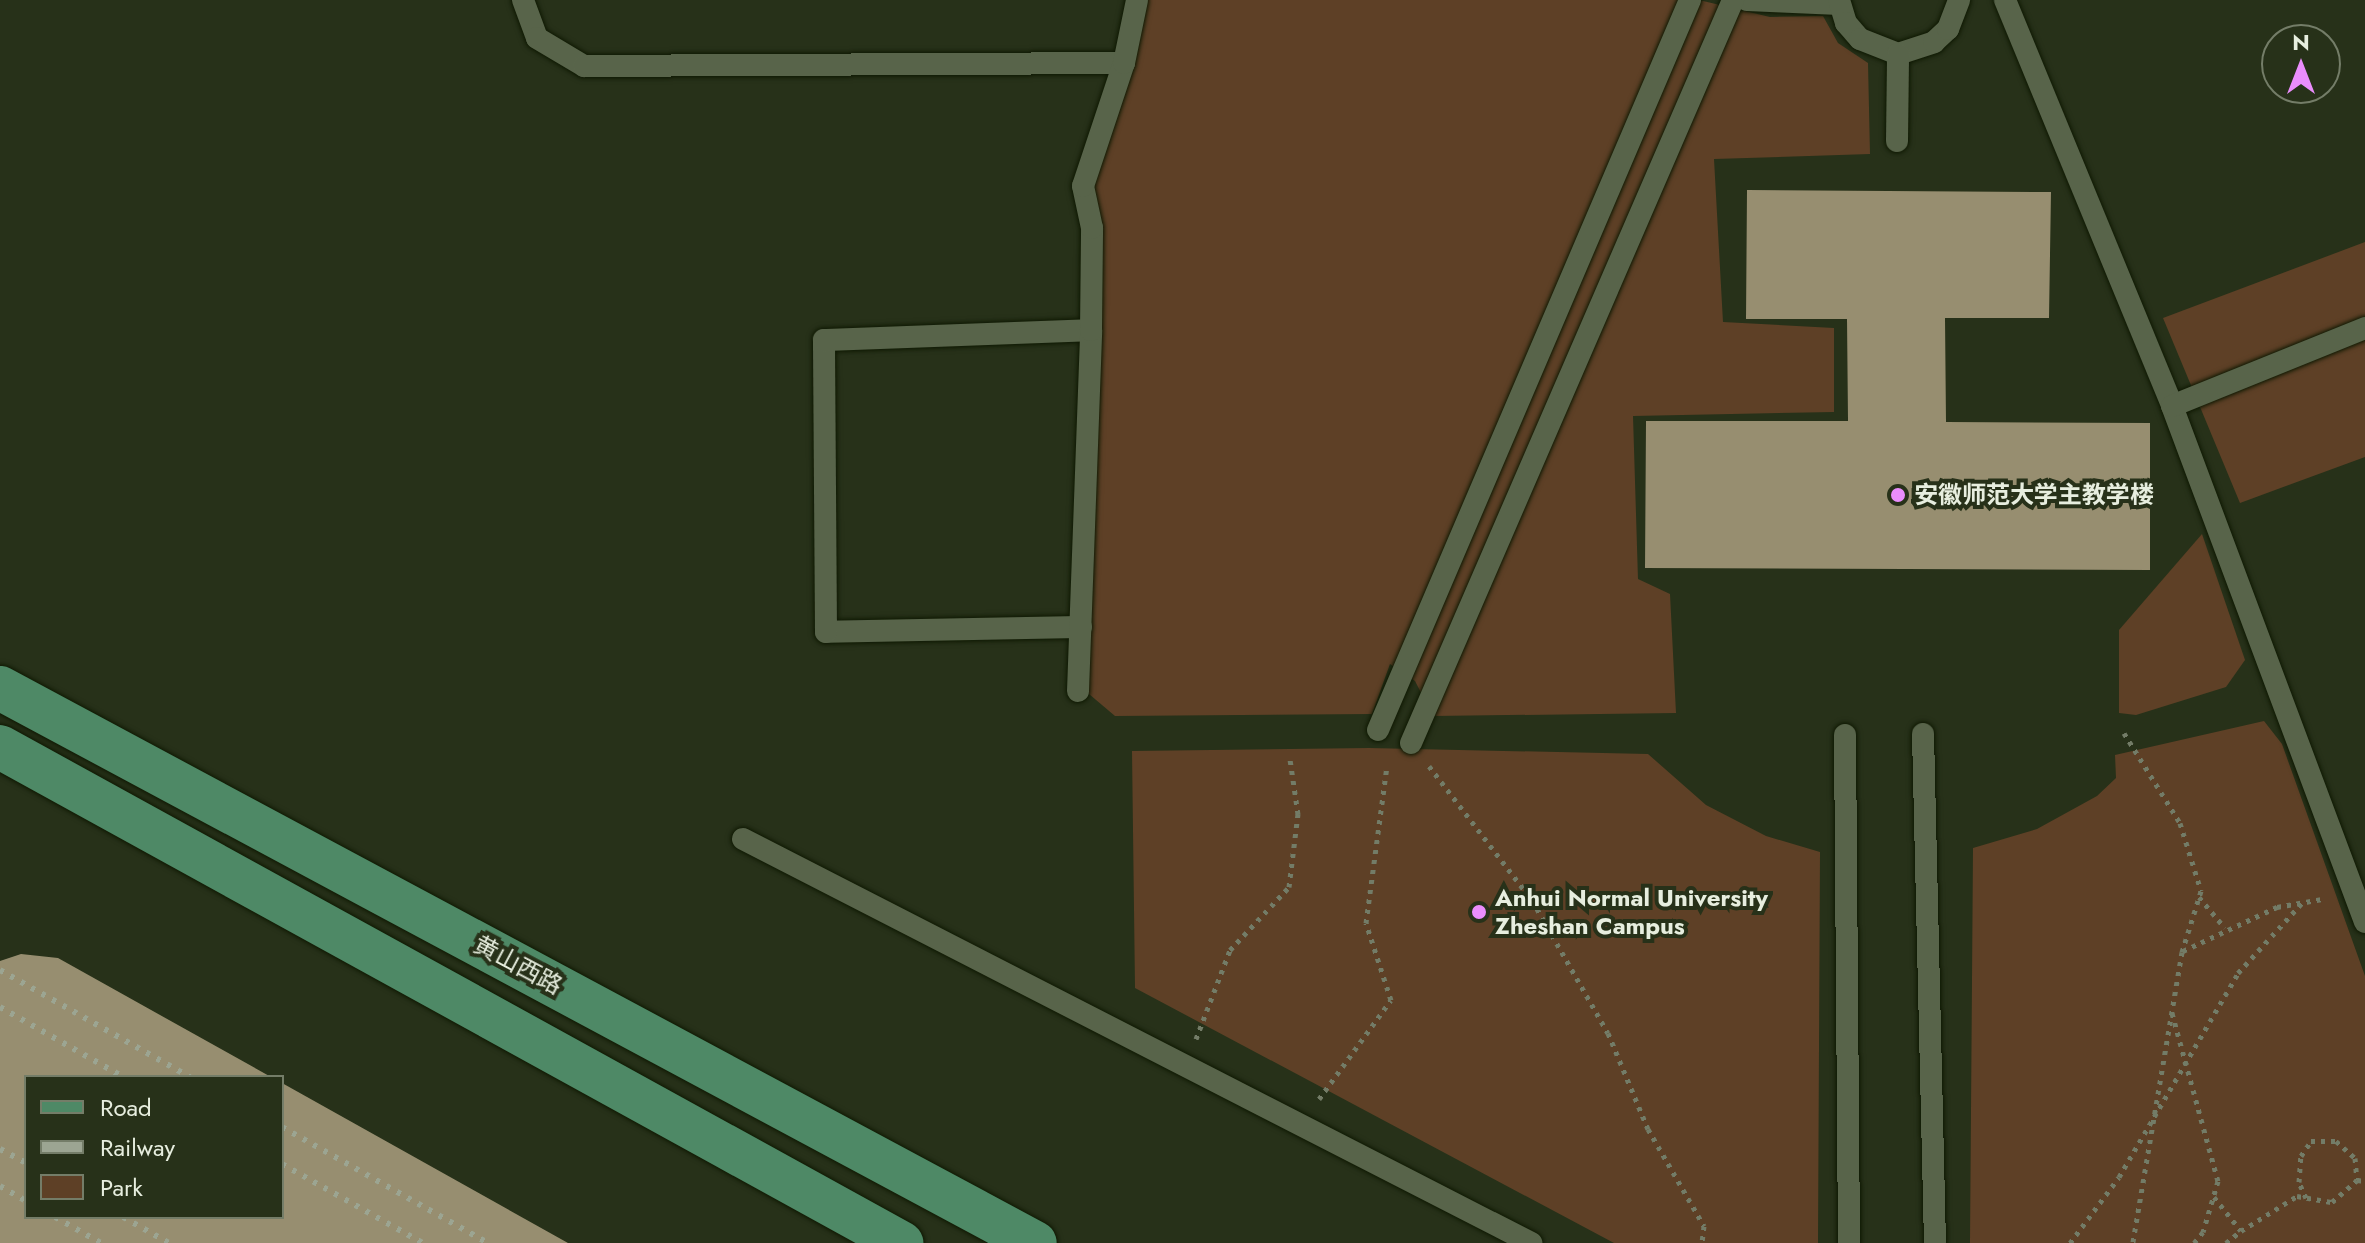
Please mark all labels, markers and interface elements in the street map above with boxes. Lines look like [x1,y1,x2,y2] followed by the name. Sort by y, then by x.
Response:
[2261,24,2341,104] north arrow
[2292,26,2310,58] text: N
[1914,481,2154,509] place label: 安徽师范大学主教学楼
[1889,486,1907,504] marker: 安徽师范大学主教学楼
[1495,884,1768,940] place label: Anhui Normal University Zheshan Campus
[1470,903,1488,921] marker: Anhui Normal University Zheshan Campus
[469,930,567,1000] street label: 黄山西路
[24,1075,284,1219] legend
[100,1090,152,1125] text: Road
[100,1130,175,1165] text: Railway
[100,1170,143,1205] text: Park

